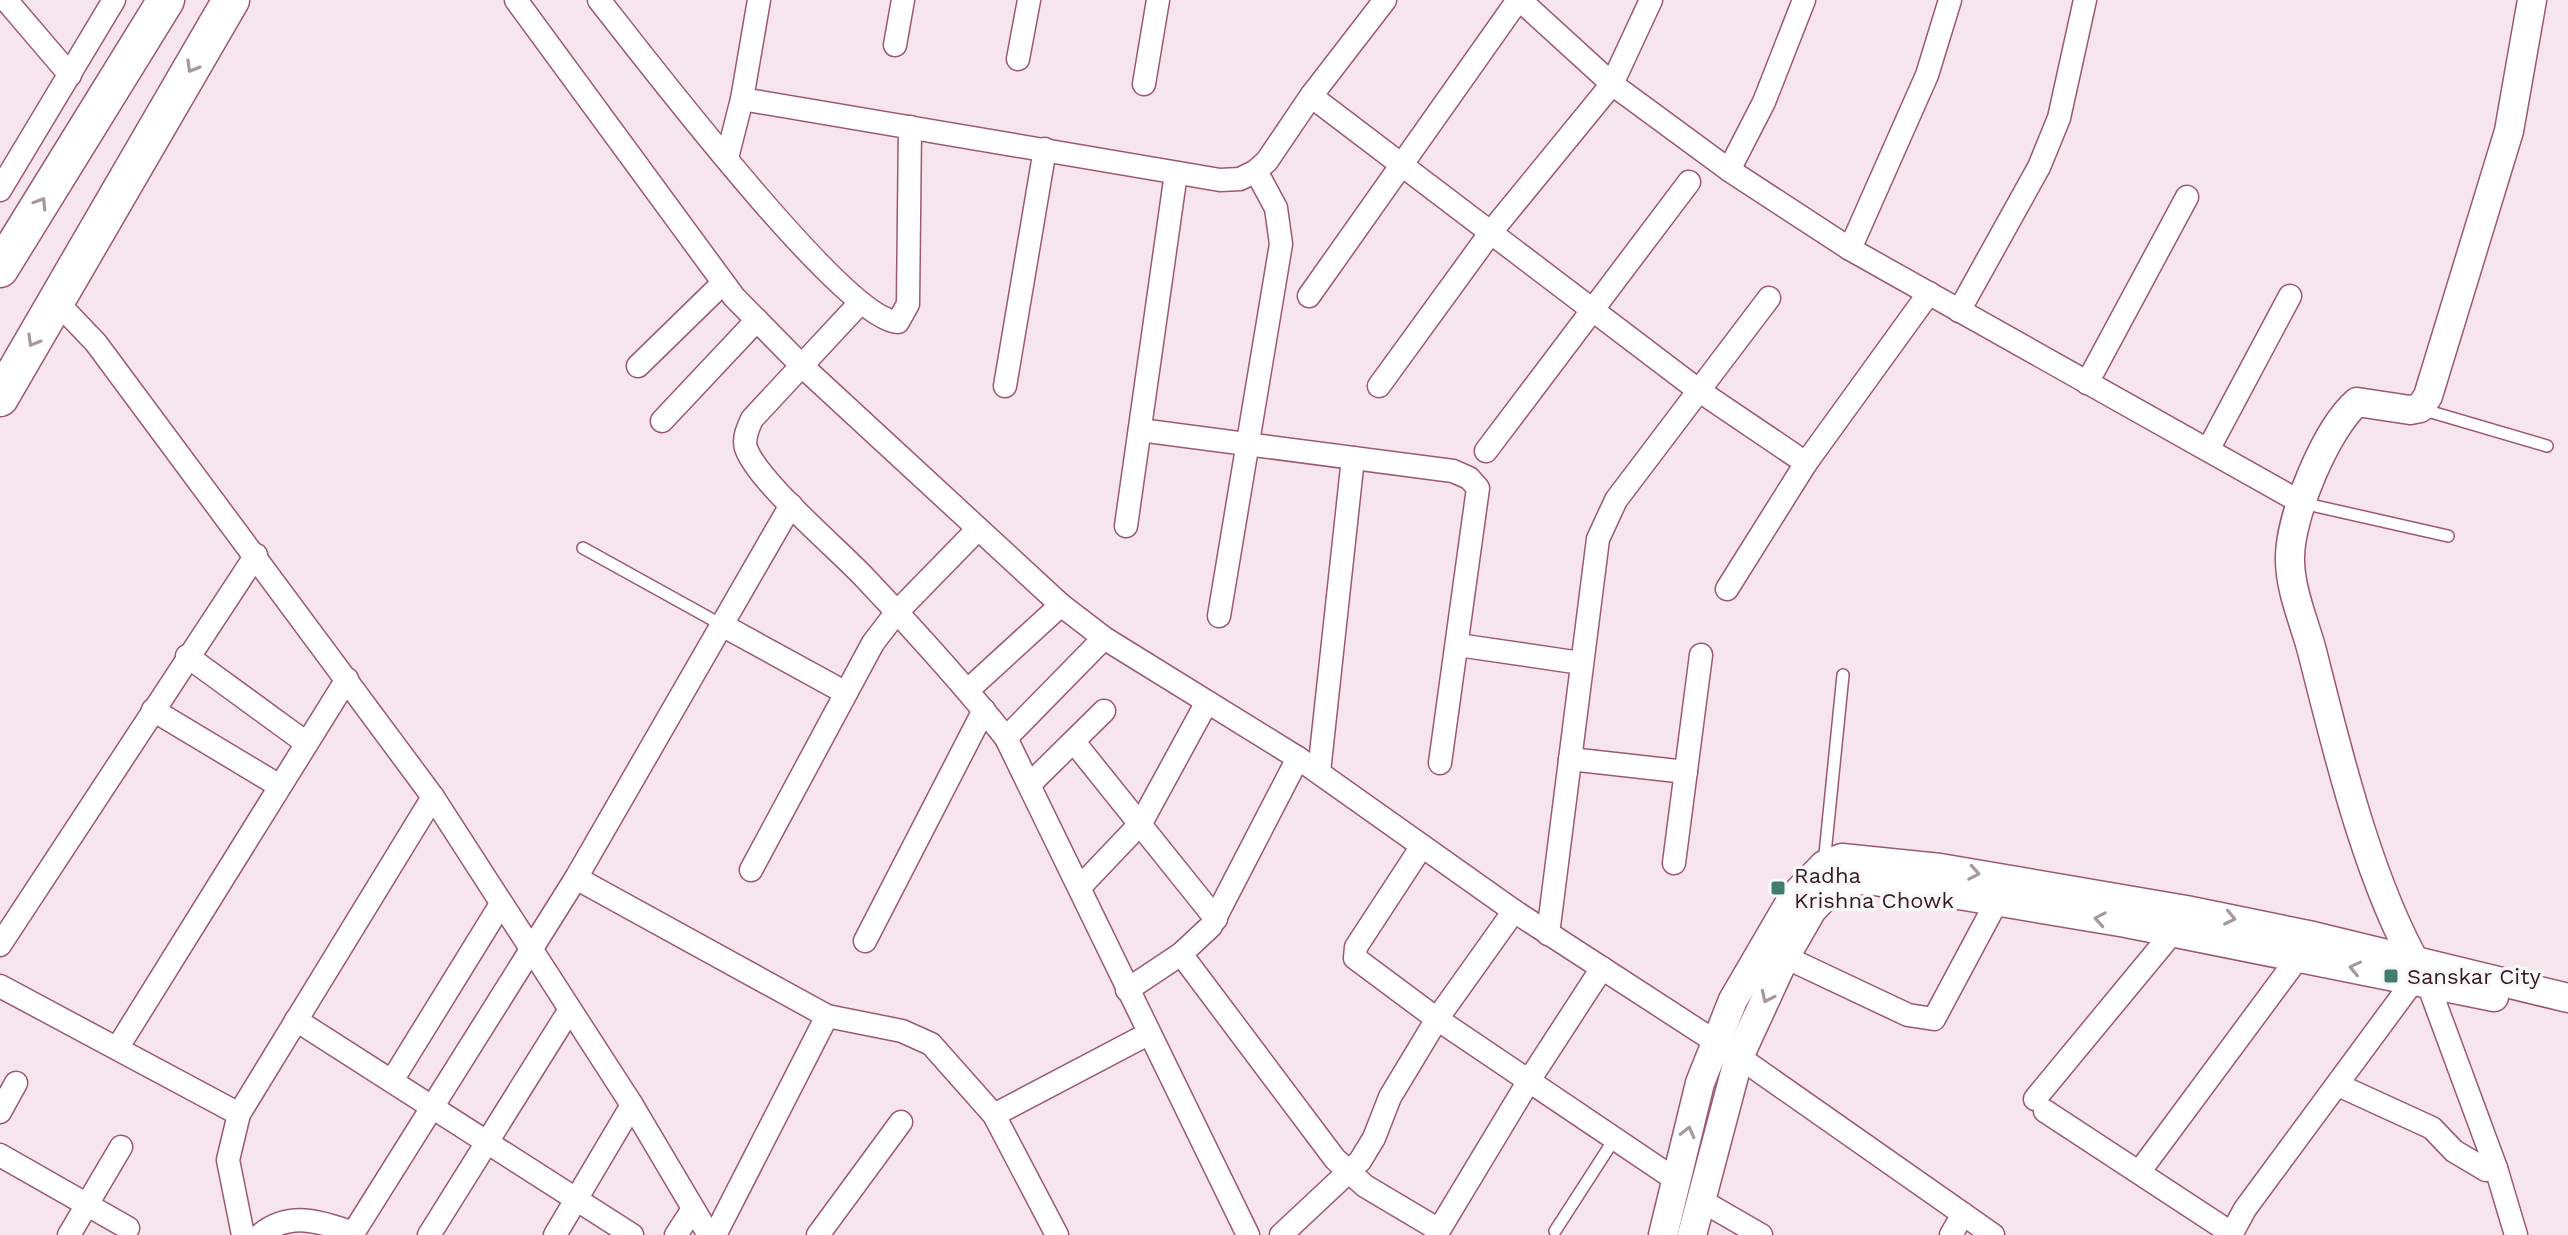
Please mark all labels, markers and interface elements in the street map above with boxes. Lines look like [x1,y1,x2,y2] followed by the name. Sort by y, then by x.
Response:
[186,58,202,73] one-way arrow
[31,197,46,211] one-way arrow
[27,332,43,346] one-way arrow
[1794,863,1954,913] place label: Radha Krishna Chowk
[1967,864,1981,881] one-way arrow
[1769,879,1787,897] marker: Radha Krishna Chowk
[2223,909,2237,926] one-way arrow
[2093,911,2107,928] one-way arrow
[2349,960,2363,977] one-way arrow
[2407,964,2541,989] place label: Sanskar City
[2382,967,2400,985] marker: Sanskar City
[1761,989,1777,1003] one-way arrow
[1679,1126,1696,1139] one-way arrow

